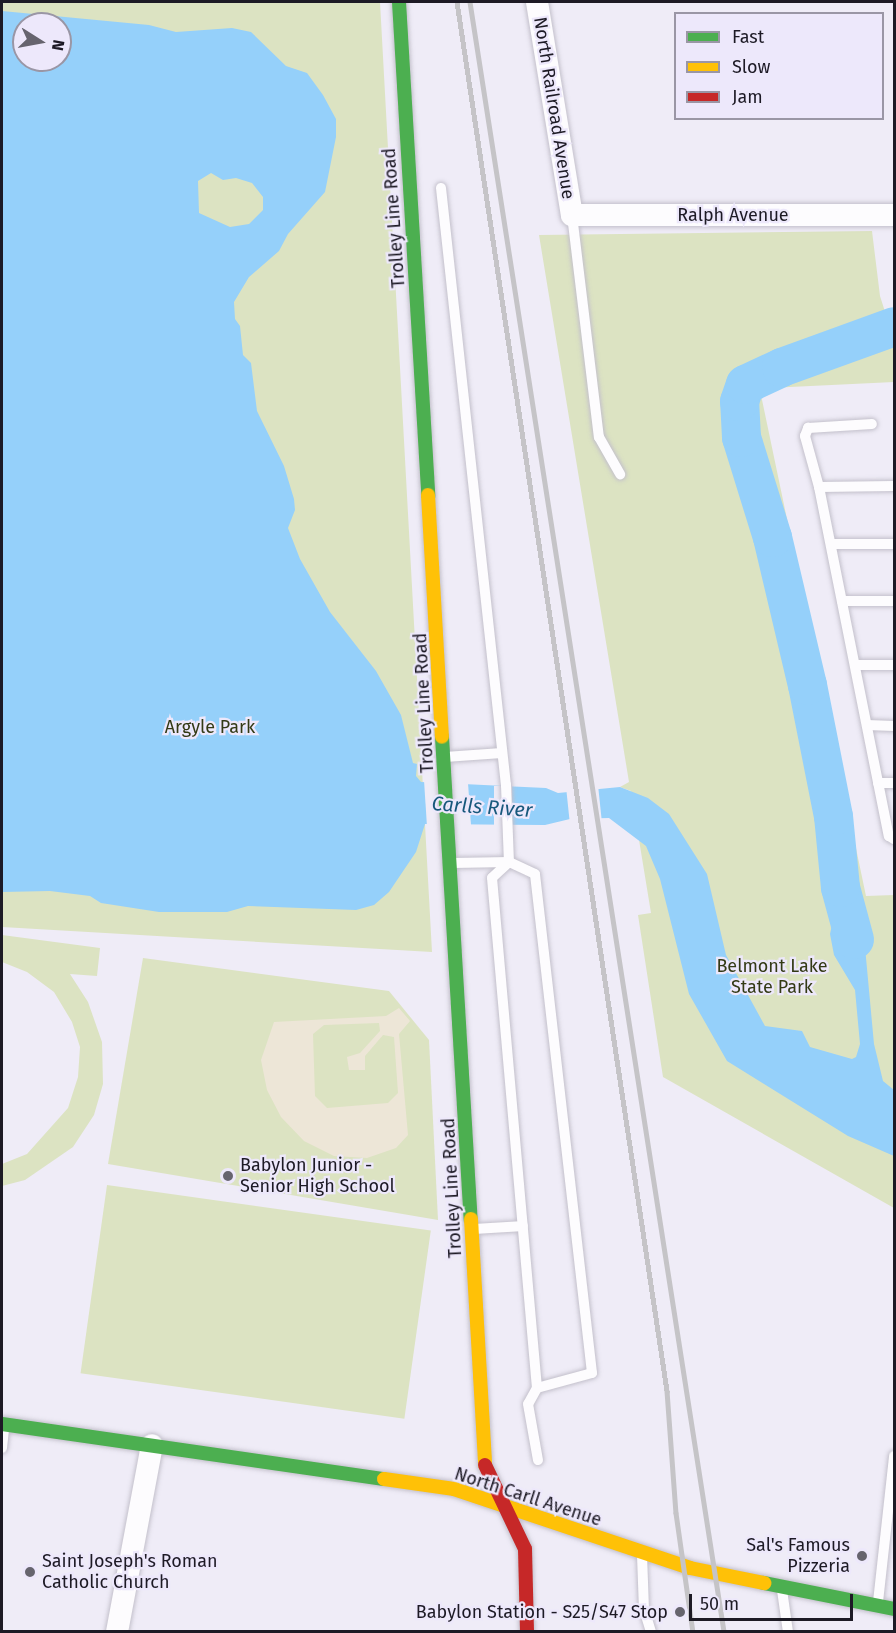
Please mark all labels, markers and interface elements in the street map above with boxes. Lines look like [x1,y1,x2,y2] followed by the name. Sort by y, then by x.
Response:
[12,12,72,72] north arrow
[674,12,884,120] legend
[529,15,579,201] street label: North Railroad Avenue
[732,26,764,48] text: Fast
[48,38,69,52] text: N
[732,56,770,78] text: Slow
[732,86,763,108] text: Jam
[378,147,410,289] street label: Trolley Line Road
[677,204,789,226] street label: Ralph Avenue
[410,632,438,774] street label: Trolley Line Road
[165,716,255,738] park label: Argyle Park
[431,792,533,822] water label: Carlls River
[716,956,828,998] park label: Belmont Lake State Park
[438,1117,466,1259] street label: Trolley Line Road
[240,1155,395,1198] place label: Babylon Junior - Senior High School
[221,1169,235,1183] marker: Babylon Junior - Senior High School
[452,1463,604,1531] street label: North Carll Avenue
[746,1535,850,1578] place label: Sal's Famous Pizzeria
[855,1549,869,1563] marker: Sal's Famous Pizzeria
[42,1551,218,1594] place label: Saint Joseph's Roman Catholic Church
[23,1565,37,1579] marker: Saint Joseph's Roman Catholic Church
[692,1582,856,1620] scale bar
[700,1593,739,1615] text: 50 m
[416,1601,668,1623] place label: Babylon Station - S25/S47 Stop
[673,1605,687,1619] marker: Babylon Station - S25/S47 Stop

